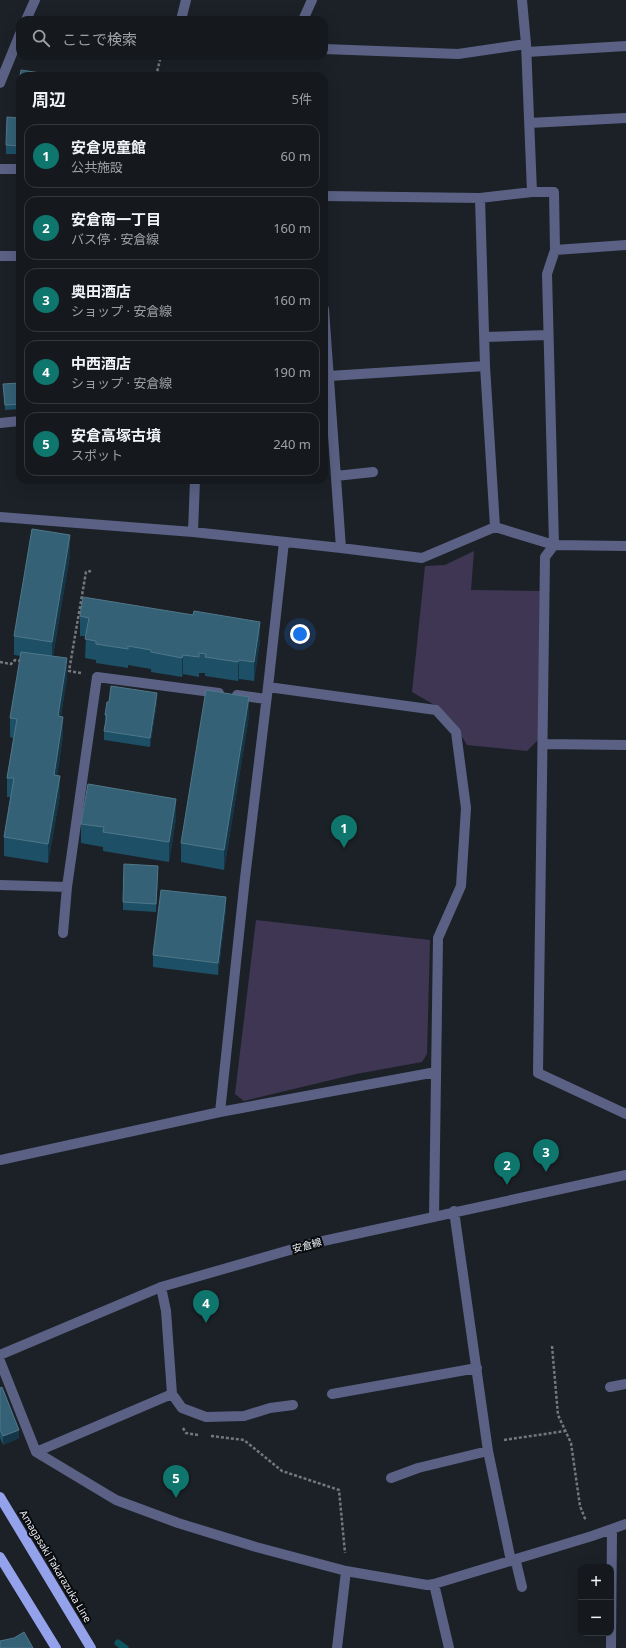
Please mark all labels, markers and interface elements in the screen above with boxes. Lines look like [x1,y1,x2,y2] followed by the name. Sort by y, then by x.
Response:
[16,16,328,60] search box
[30,27,52,49] icon: search
[62,29,137,49] text: ここで検索
[32,88,66,111] text: 周辺
[292,90,312,108] text: 5件
[71,137,146,157] text: 安倉児童館
[42,147,50,165] text: 1
[281,147,311,165] text: 60 m
[71,158,123,176] text: 公共施設
[71,209,161,229] text: 安倉南一丁目
[42,219,50,237] text: 2
[273,219,311,237] text: 160 m
[71,230,159,248] text: バス停 · 安倉線
[71,281,131,301] text: 奥田酒店
[42,291,50,309] text: 3
[273,291,311,309] text: 160 m
[71,302,172,320] text: ショップ · 安倉線
[71,353,131,373] text: 中西酒店
[42,363,50,381] text: 4
[273,363,311,381] text: 190 m
[71,374,172,392] text: ショップ · 安倉線
[71,425,161,445] text: 安倉高塚古墳
[42,435,50,453] text: 5
[273,435,311,453] text: 240 m
[71,446,123,464] text: スポット
[290,624,310,644] your location
[331,815,357,848] pin: 1
[533,1139,559,1172] pin: 3
[494,1152,520,1185] pin: 2
[291,1234,323,1256] street label: 安倉線
[193,1290,219,1323] pin: 4
[163,1465,189,1498] pin: 5
[17,1507,95,1625] street label: Amagasaki Takarazuka Line
[578,1564,614,1636] map controls
[578,1564,614,1600] button: +
[578,1600,614,1636] button: −

